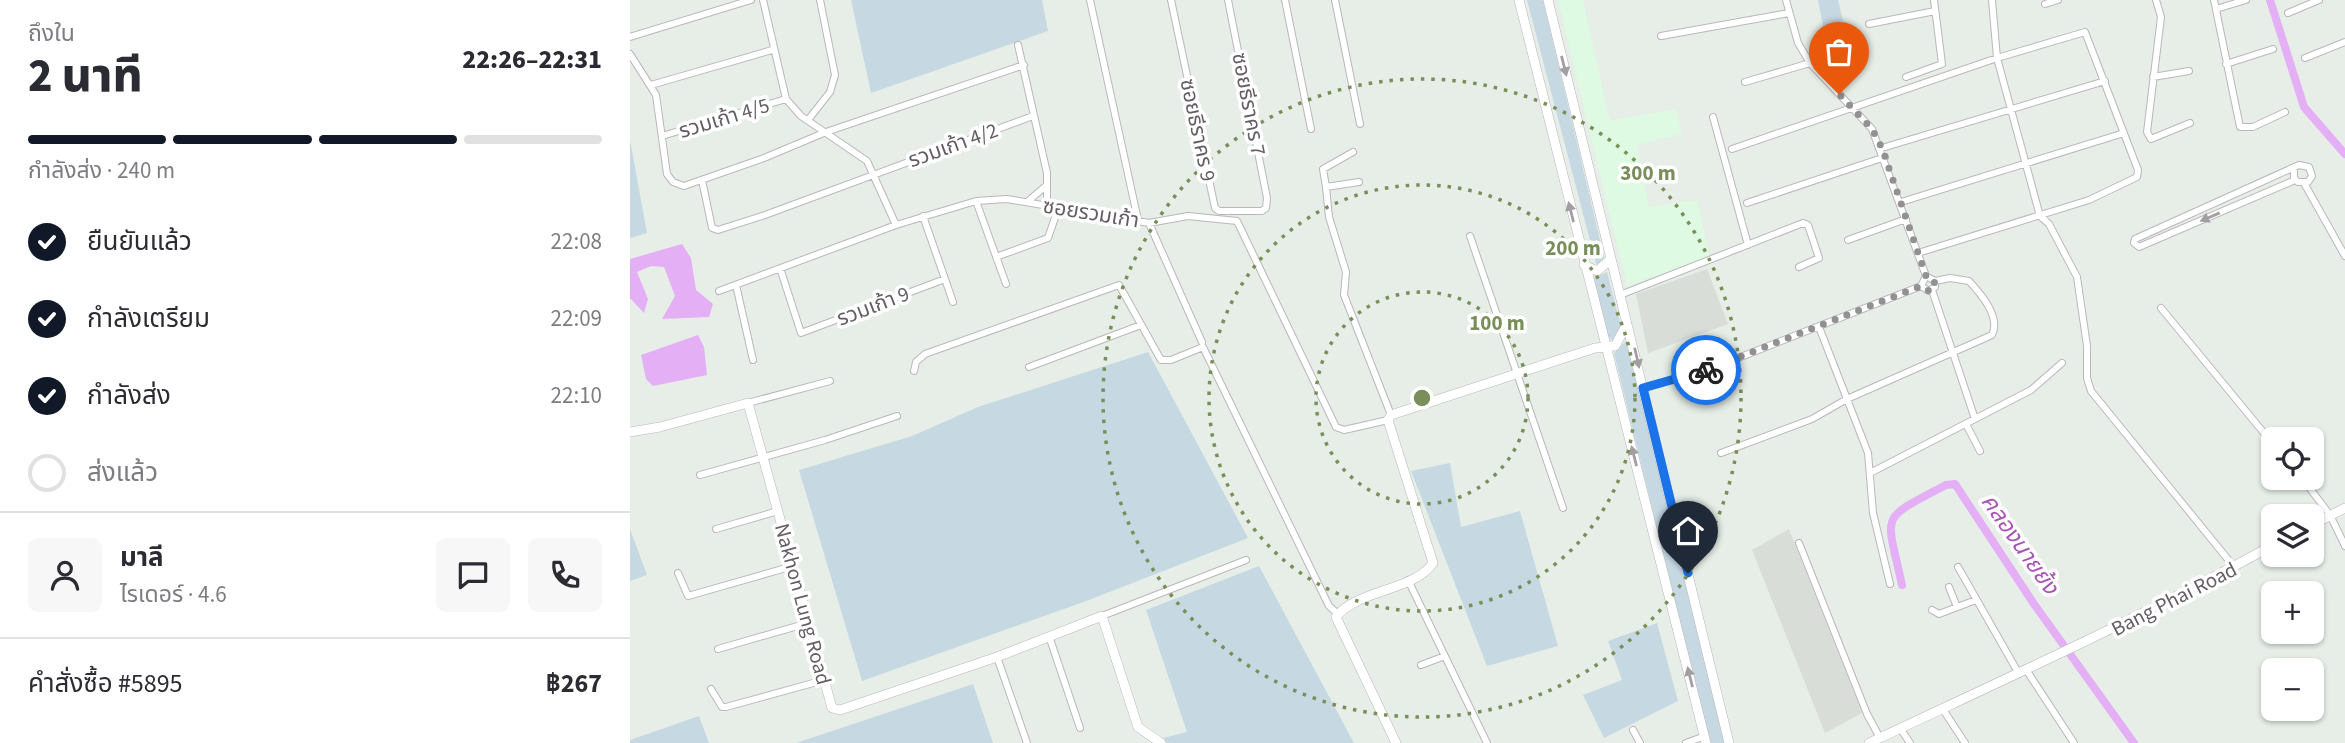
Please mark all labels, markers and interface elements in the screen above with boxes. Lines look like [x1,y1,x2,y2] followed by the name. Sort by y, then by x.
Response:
[28,17,75,50] text: ถึงใน
[1809,22,1869,94] pin
[1820,33,1858,71] icon: bag
[462,41,602,78] text: 22:26–22:31
[28,44,142,109] text: 2 นาที
[1224,50,1274,158] street label: ซอยธีราคร 7
[1559,55,1570,77] one-way arrow
[1172,76,1224,184] street label: ซอยธีราคร 9
[675,90,773,146] street label: รวมเก้า 4/5
[904,115,1002,175] street label: รวมเก้า 4/2
[28,154,175,187] text: กำลังส่ง · 240 m
[1620,158,1676,188] text: 300 m
[1041,191,1141,235] street label: ซอยรวมเก้า
[1565,201,1576,223] one-way arrow
[2200,212,2221,223] one-way arrow
[28,223,66,261] icon: check
[87,223,192,260] text: ยืนยันแล้ว
[551,225,602,258] text: 22:08
[1545,233,1601,263] text: 200 m
[832,278,914,334] street label: รวมเก้า 9
[28,300,66,338] icon: check
[87,300,210,337] text: กำลังเตรียม
[551,302,602,335] text: 22:09
[1469,308,1525,338] text: 100 m
[1671,335,1741,405] courier
[1631,348,1642,370] one-way arrow
[1687,351,1725,389] icon: bike
[28,377,66,415] icon: check
[87,377,171,414] text: กำลังส่ง
[551,379,602,412] text: 22:10
[1410,386,1434,410] centre of rings
[2261,427,2324,721] map controls
[2261,427,2324,490] button: locate
[1628,445,1639,467] one-way arrow
[87,454,158,491] text: ส่งแล้ว
[1973,487,2068,602] water label: คลองนายย้ง
[1658,501,1718,573] pin
[2261,504,2324,567] button: layers
[1669,512,1707,550] icon: home
[767,520,839,688] street label: Nakhon Lung Road
[28,538,102,612] button: person
[436,538,510,612] button: chat
[528,538,602,612] button: phone
[120,539,164,576] text: มาลี
[2106,554,2242,644] street label: Bang Phai Road
[120,578,227,611] text: ไรเดอร์ · 4.6
[2261,581,2324,644] button: +
[2261,658,2324,721] button: −
[28,665,183,702] text: คำสั่งซื้อ #5895
[546,665,602,702] text: ฿267
[1684,666,1695,688] one-way arrow

